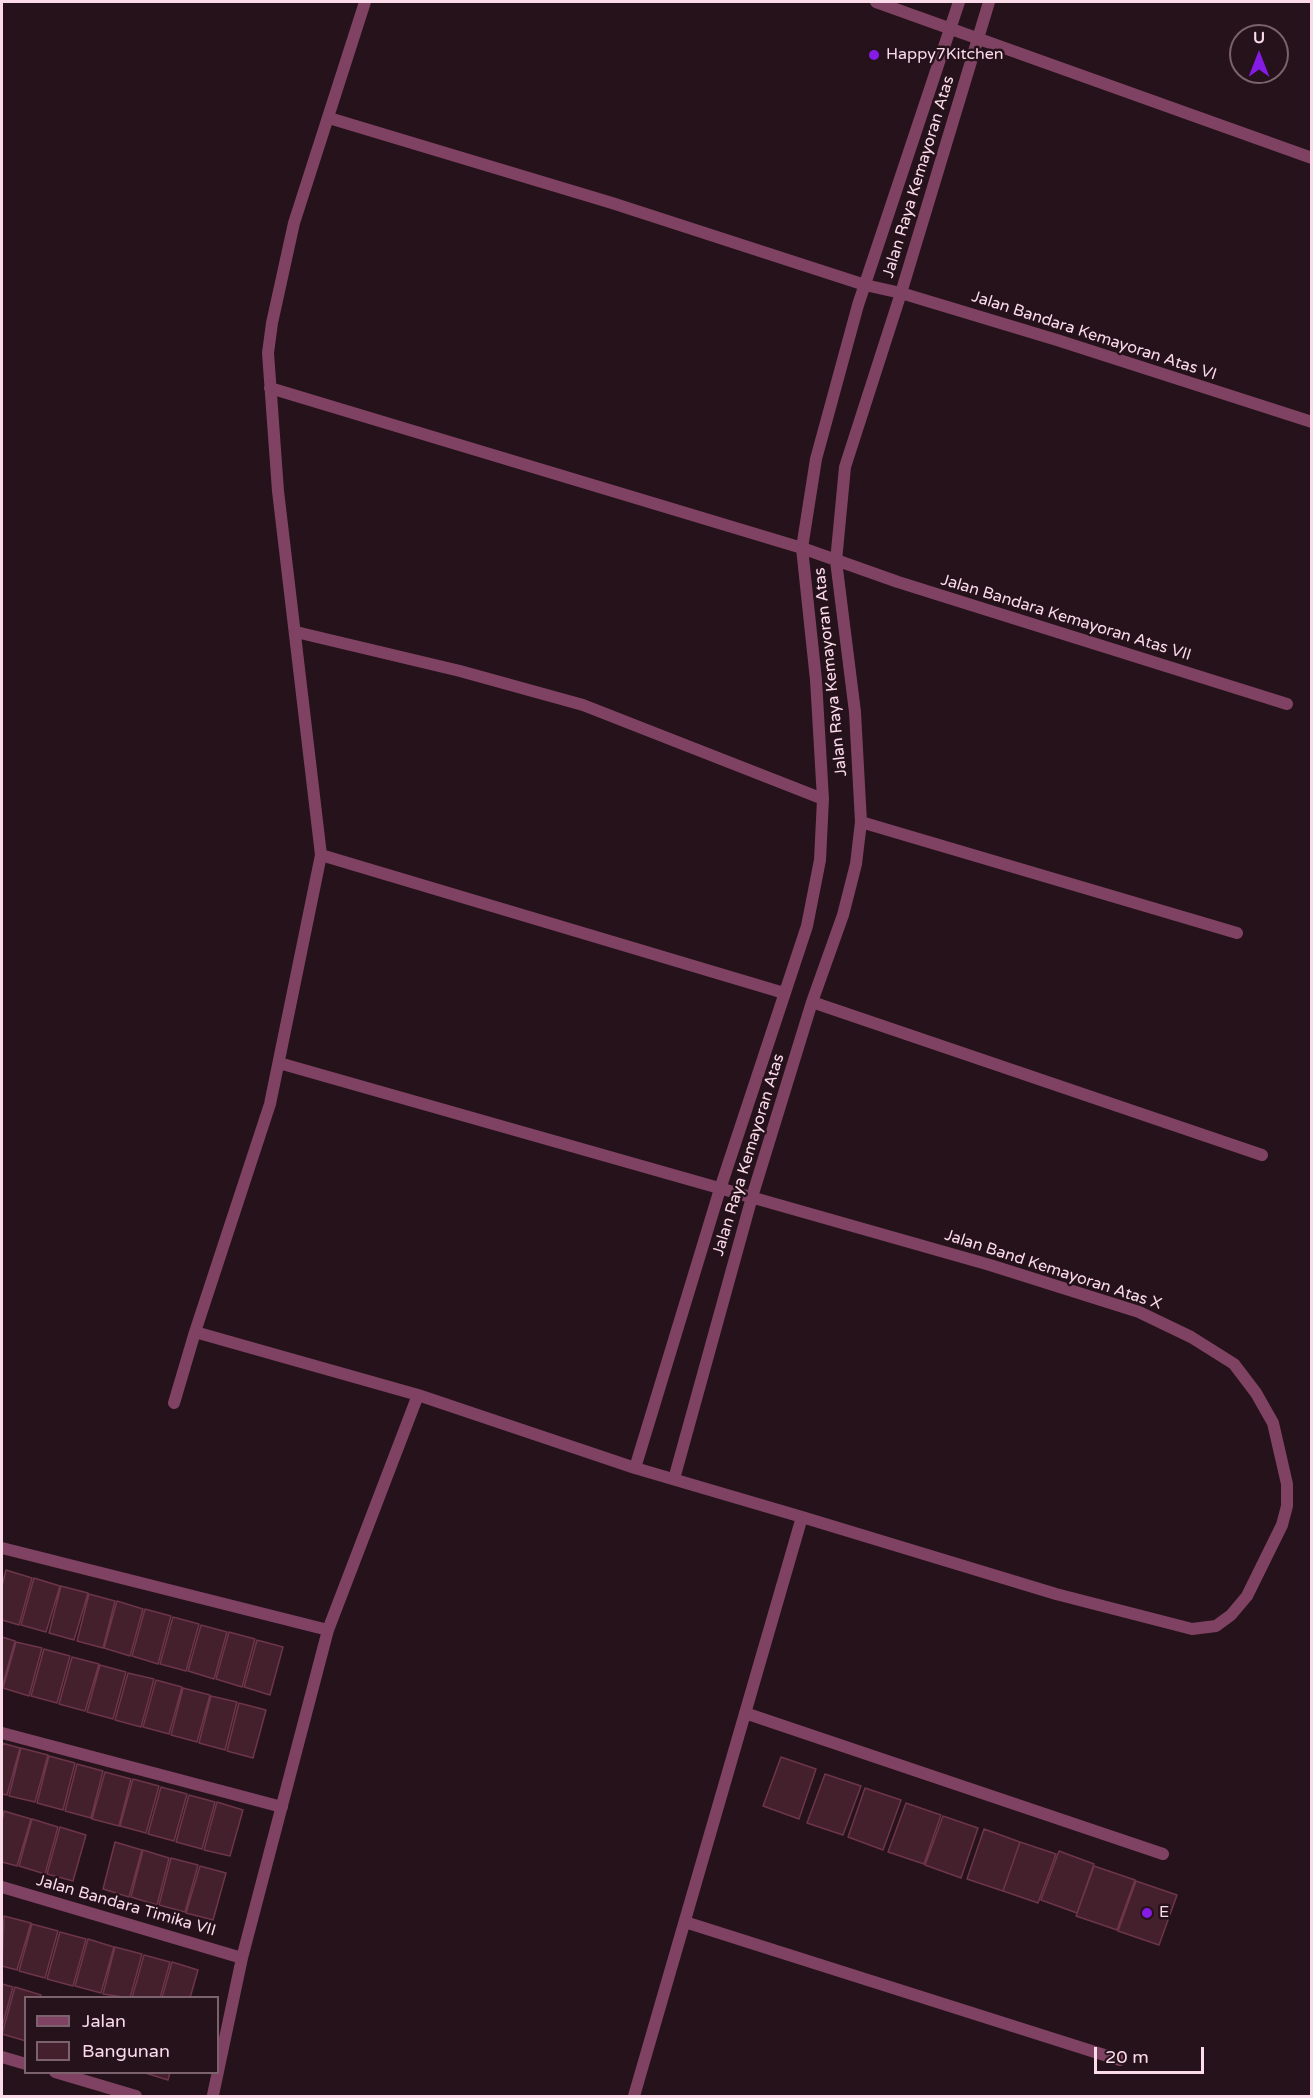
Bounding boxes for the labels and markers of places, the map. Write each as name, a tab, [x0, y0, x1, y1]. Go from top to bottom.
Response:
place label: Happy7Kitchen	[886, 45, 1004, 65]
marker: Happy7Kitchen	[867, 48, 881, 62]
place label: E	[1159, 1903, 1169, 1923]
marker: E	[1140, 1906, 1154, 1920]

